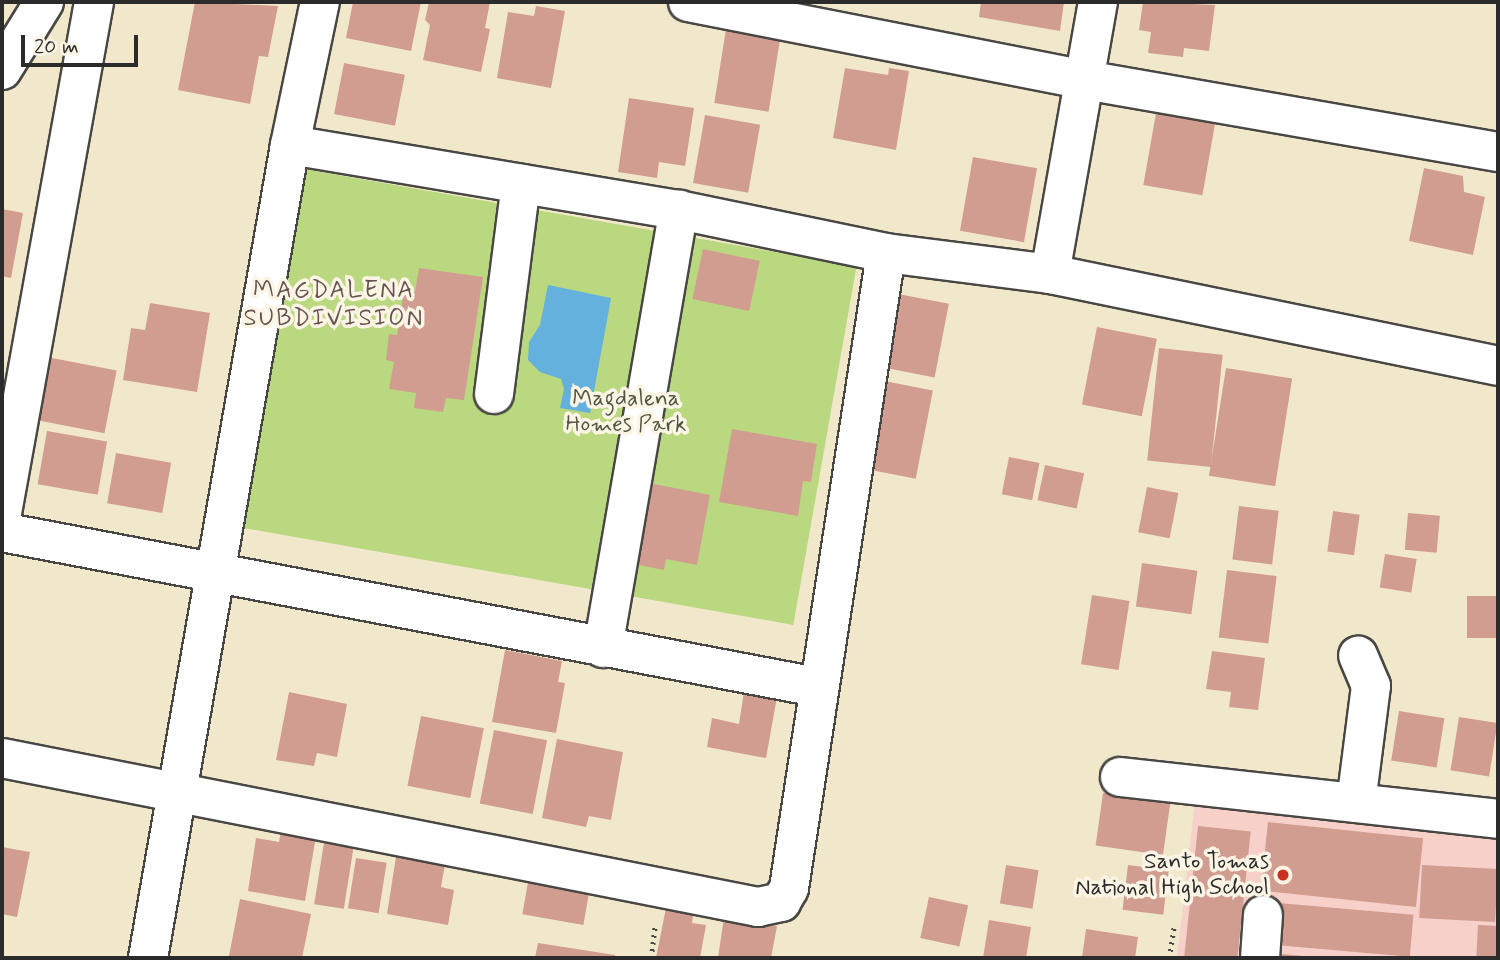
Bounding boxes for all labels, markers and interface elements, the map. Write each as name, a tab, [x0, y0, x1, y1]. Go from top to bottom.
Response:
scale bar	[24, 21, 142, 65]
text: 20 m	[34, 33, 79, 61]
district label: MAGDALENA SUBDIVISION	[248, 277, 420, 333]
park label: Magdalena Homes Park	[567, 385, 685, 439]
place label: Santo Tomas National High School	[1076, 848, 1269, 902]
marker: Santo Tomas National High School	[1275, 867, 1291, 883]

